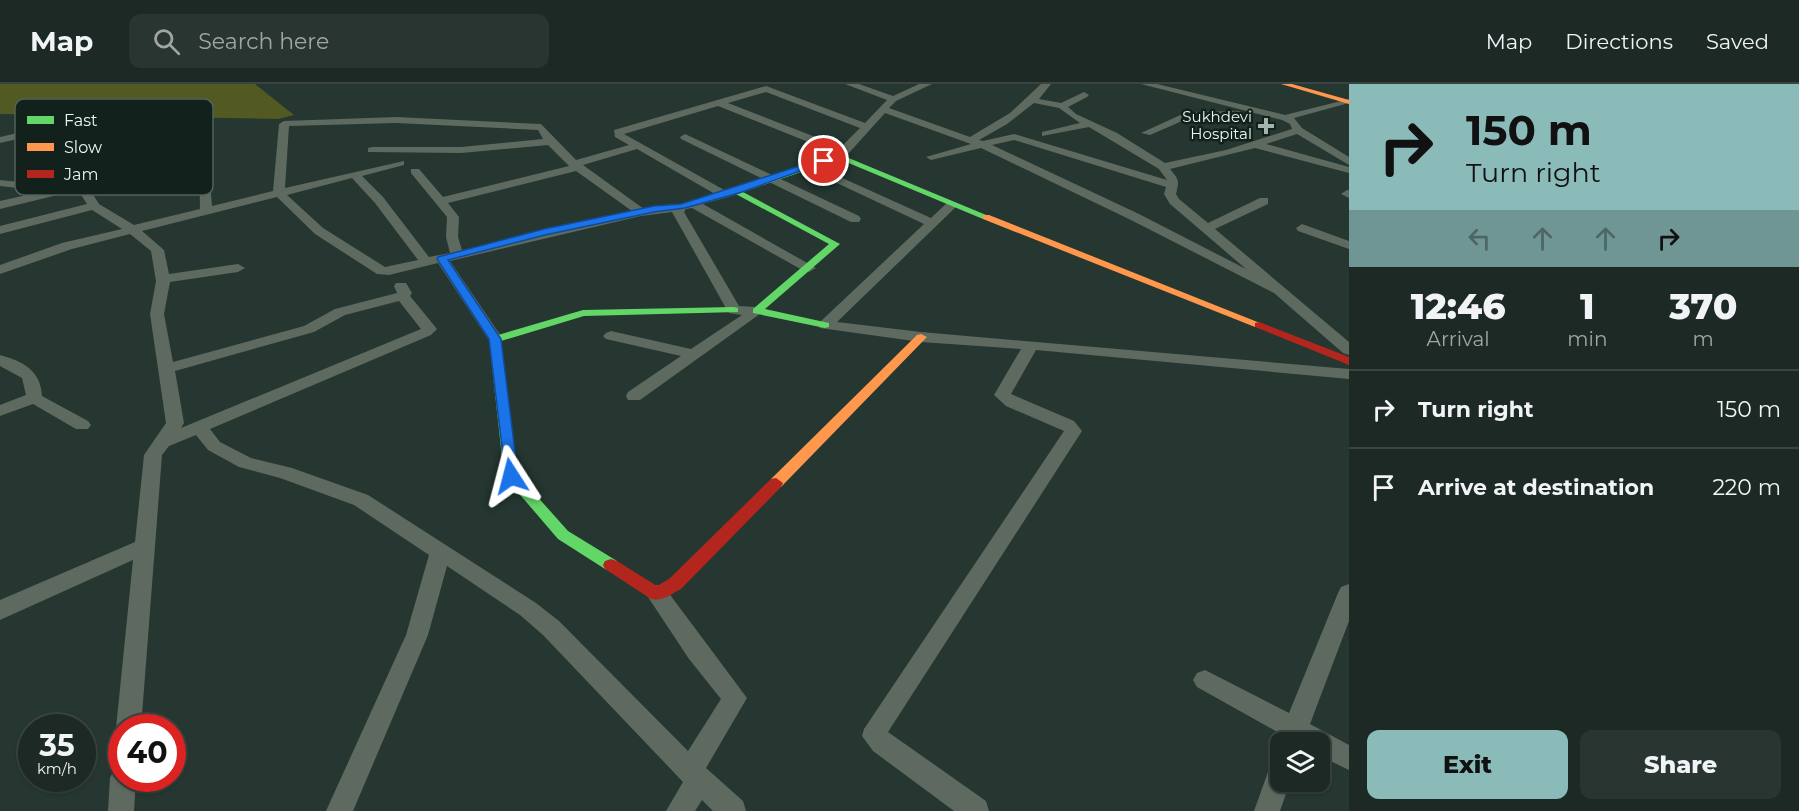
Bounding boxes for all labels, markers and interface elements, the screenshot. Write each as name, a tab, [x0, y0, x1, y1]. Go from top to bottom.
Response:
search box	[129, 14, 549, 68]
text: Map	[30, 24, 93, 58]
icon: search	[150, 25, 183, 58]
text: Search here	[198, 28, 329, 55]
text: Map	[1486, 29, 1532, 54]
text: Directions	[1565, 29, 1673, 54]
text: Saved	[1706, 29, 1769, 54]
legend	[15, 99, 213, 195]
text: 150 m	[1466, 104, 1592, 156]
place label: Sukhdevi Hospital	[1182, 107, 1252, 143]
icon: right	[1367, 108, 1445, 186]
text: Fast	[64, 111, 98, 130]
marker: Sukhdevi Hospital	[1257, 117, 1275, 135]
pin	[798, 135, 849, 186]
text: Slow	[64, 138, 102, 157]
icon: arrive	[807, 144, 840, 177]
text: Turn right	[1466, 156, 1601, 189]
text: Jam	[63, 165, 98, 184]
icon: left	[1463, 222, 1496, 255]
icon: ahead	[1526, 222, 1559, 255]
icon: ahead	[1589, 222, 1622, 255]
icon: right	[1652, 222, 1685, 255]
text: 12:46	[1411, 284, 1506, 328]
text: 1	[1580, 284, 1595, 328]
text: 370	[1669, 284, 1737, 328]
text: Arrival	[1427, 327, 1490, 351]
text: min	[1567, 327, 1607, 351]
text: m	[1693, 327, 1714, 351]
icon: right	[1367, 393, 1400, 426]
text: Turn right	[1418, 396, 1533, 423]
text: 150 m	[1717, 396, 1781, 423]
position arrow	[479, 444, 543, 508]
icon: arrive	[1367, 471, 1400, 504]
text: Arrive at destination	[1418, 474, 1654, 501]
text: 220 m	[1712, 474, 1781, 501]
speed limit sign: 40	[108, 714, 186, 792]
text: 35	[39, 727, 75, 764]
button: Exit	[1367, 730, 1568, 799]
button: Share	[1580, 730, 1781, 799]
map controls	[1270, 732, 1330, 792]
button: layers	[1270, 732, 1330, 792]
text: km/h	[37, 759, 77, 778]

